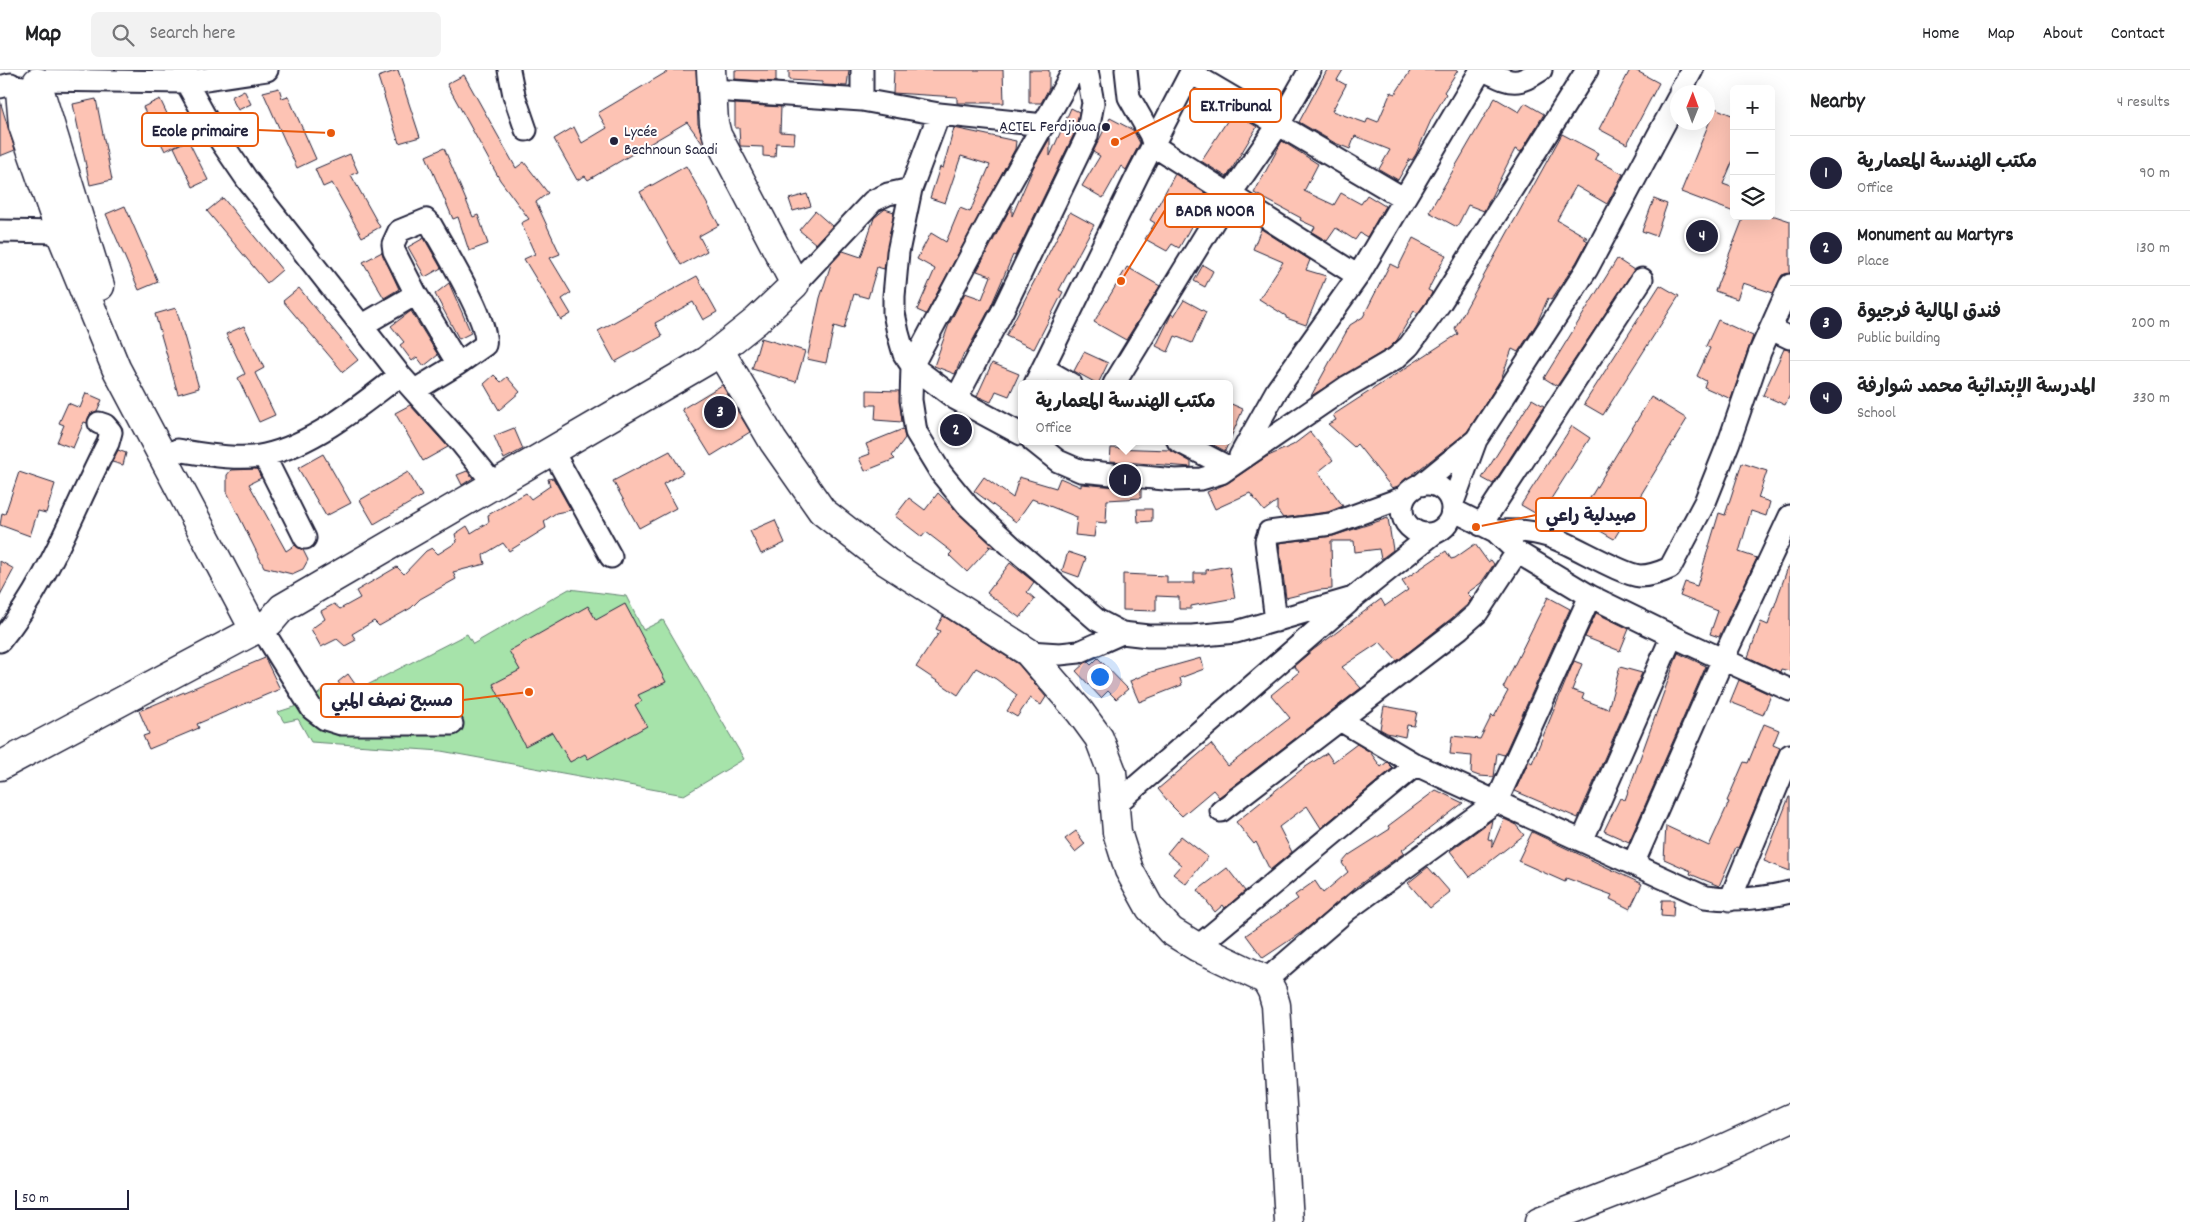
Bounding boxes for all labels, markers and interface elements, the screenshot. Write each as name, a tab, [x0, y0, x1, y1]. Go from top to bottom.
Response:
search box	[91, 12, 441, 57]
text: Map	[25, 18, 61, 52]
icon: search	[109, 21, 137, 49]
text: Search here	[149, 21, 235, 48]
text: Home	[1922, 22, 1959, 47]
text: Map	[1987, 22, 2015, 47]
text: About	[2043, 22, 2083, 47]
text: Contact	[2111, 22, 2165, 47]
north arrow	[1670, 85, 1715, 130]
map controls	[1730, 85, 1775, 220]
button: +	[1730, 85, 1775, 130]
text: Nearby	[1810, 88, 1865, 118]
callout: EX.Tribunal	[1190, 89, 1281, 122]
text: 4 results	[2117, 91, 2170, 114]
text: EX.Tribunal	[1200, 95, 1272, 120]
callout: Ecole primaire	[142, 113, 258, 146]
place label: ACTEL Ferdjioua	[999, 116, 1096, 139]
text: Ecole primaire	[152, 120, 248, 145]
place label: Lycée Bechnoun Saadi	[624, 121, 717, 162]
marker: ACTEL Ferdjioua	[1100, 121, 1112, 133]
button: −	[1730, 130, 1775, 175]
marker: Lycée Bechnoun Saadi	[608, 135, 620, 147]
text: مكتب الهندسة المعمارية	[1857, 150, 2037, 177]
text: 1	[1824, 162, 1828, 185]
text: 90 m	[2139, 162, 2170, 185]
button: layers	[1730, 175, 1775, 220]
text: Office	[1857, 177, 1893, 200]
callout: BADR NOOR	[1165, 194, 1264, 227]
text: BADR NOOR	[1176, 200, 1255, 225]
pin: 4	[1686, 217, 1718, 255]
text: Monument au Martyrs	[1857, 223, 2013, 250]
text: 2	[1823, 237, 1830, 260]
text: 130 m	[2136, 237, 2170, 260]
text: Place	[1857, 250, 1889, 273]
text: فندق المالية فرجيوة	[1857, 300, 2001, 327]
text: 3	[1822, 312, 1830, 335]
text: 200 m	[2131, 312, 2170, 335]
text: Public building	[1857, 327, 1940, 350]
text: المدرسة الإبتدائية محمد شوارفة	[1857, 375, 2096, 402]
popup	[1018, 380, 1233, 445]
text: 4	[1823, 387, 1829, 410]
text: 330 m	[2132, 387, 2170, 410]
text: مكتب الهندسة المعمارية	[1035, 390, 1216, 417]
pin: 3	[704, 393, 736, 431]
text: School	[1857, 402, 1896, 425]
pin: 2	[940, 411, 972, 449]
text: Office	[1035, 417, 1071, 440]
pin: 1	[1109, 461, 1141, 499]
callout: صيدلية راعي	[1536, 498, 1646, 531]
text: صيدلية راعي	[1546, 505, 1636, 531]
your location	[1087, 664, 1113, 690]
callout: مسبح نصف المبي	[321, 684, 463, 717]
text: مسبح نصف المبي	[331, 690, 453, 716]
scale bar	[15, 1187, 129, 1210]
text: 50 m	[22, 1189, 49, 1209]

